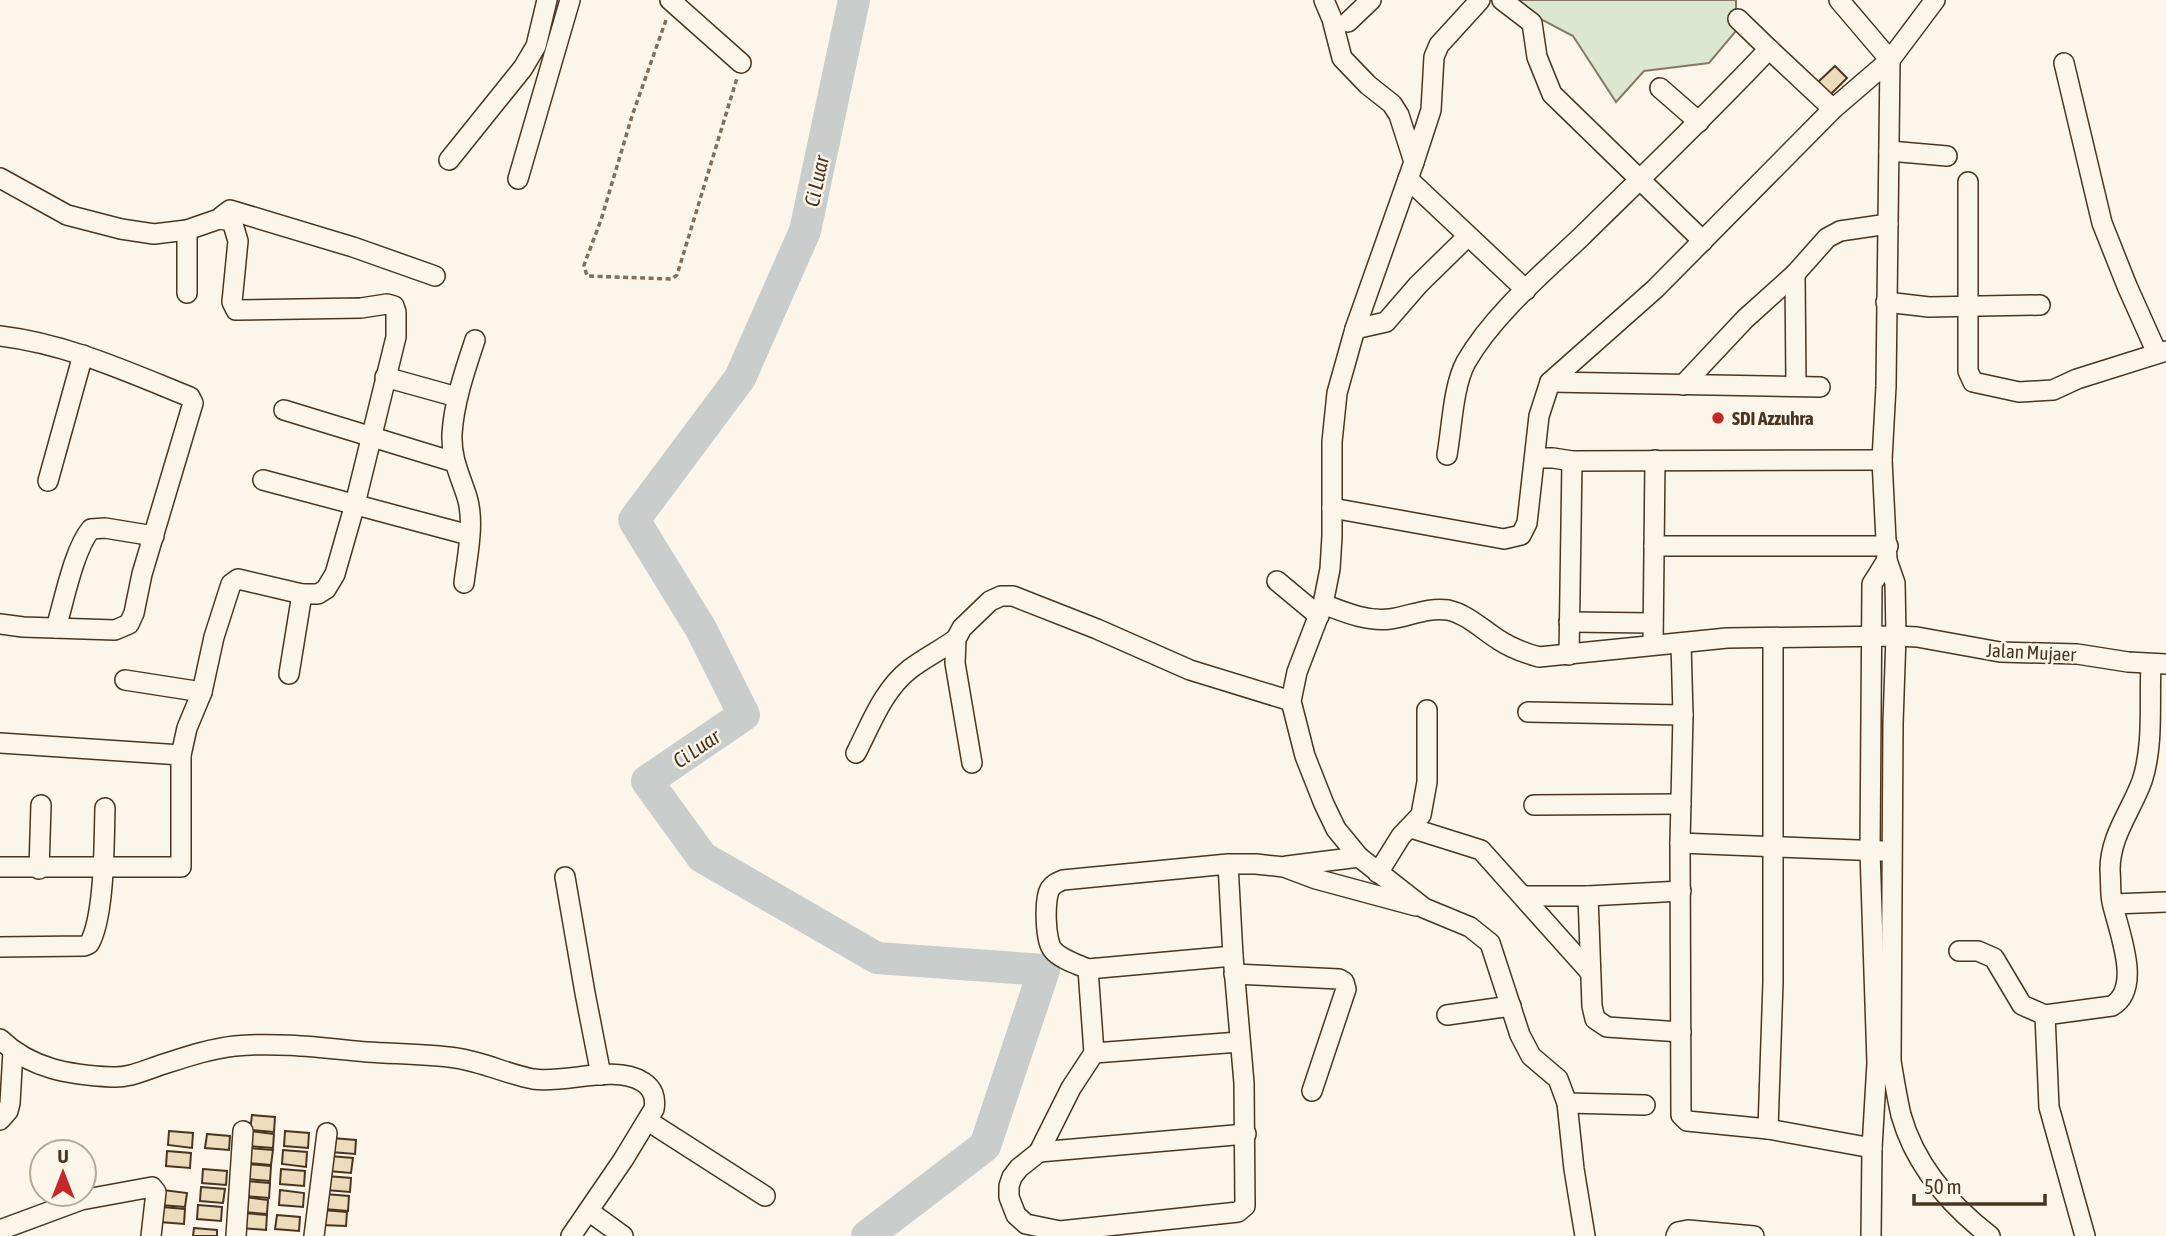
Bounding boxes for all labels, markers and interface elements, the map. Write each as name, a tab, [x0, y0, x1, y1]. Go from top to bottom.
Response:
water label: Ci Luar	[799, 153, 833, 209]
place label: SDI Azzuhra	[1732, 407, 1814, 429]
marker: SDI Azzuhra	[1710, 410, 1726, 426]
street label: Jalan Mujaer	[1986, 639, 2077, 665]
water label: Ci Luar	[668, 723, 725, 772]
north arrow	[28, 1138, 98, 1208]
text: U	[57, 1145, 69, 1167]
scale bar	[1914, 1162, 2045, 1206]
text: 50 m	[1924, 1174, 1962, 1198]

